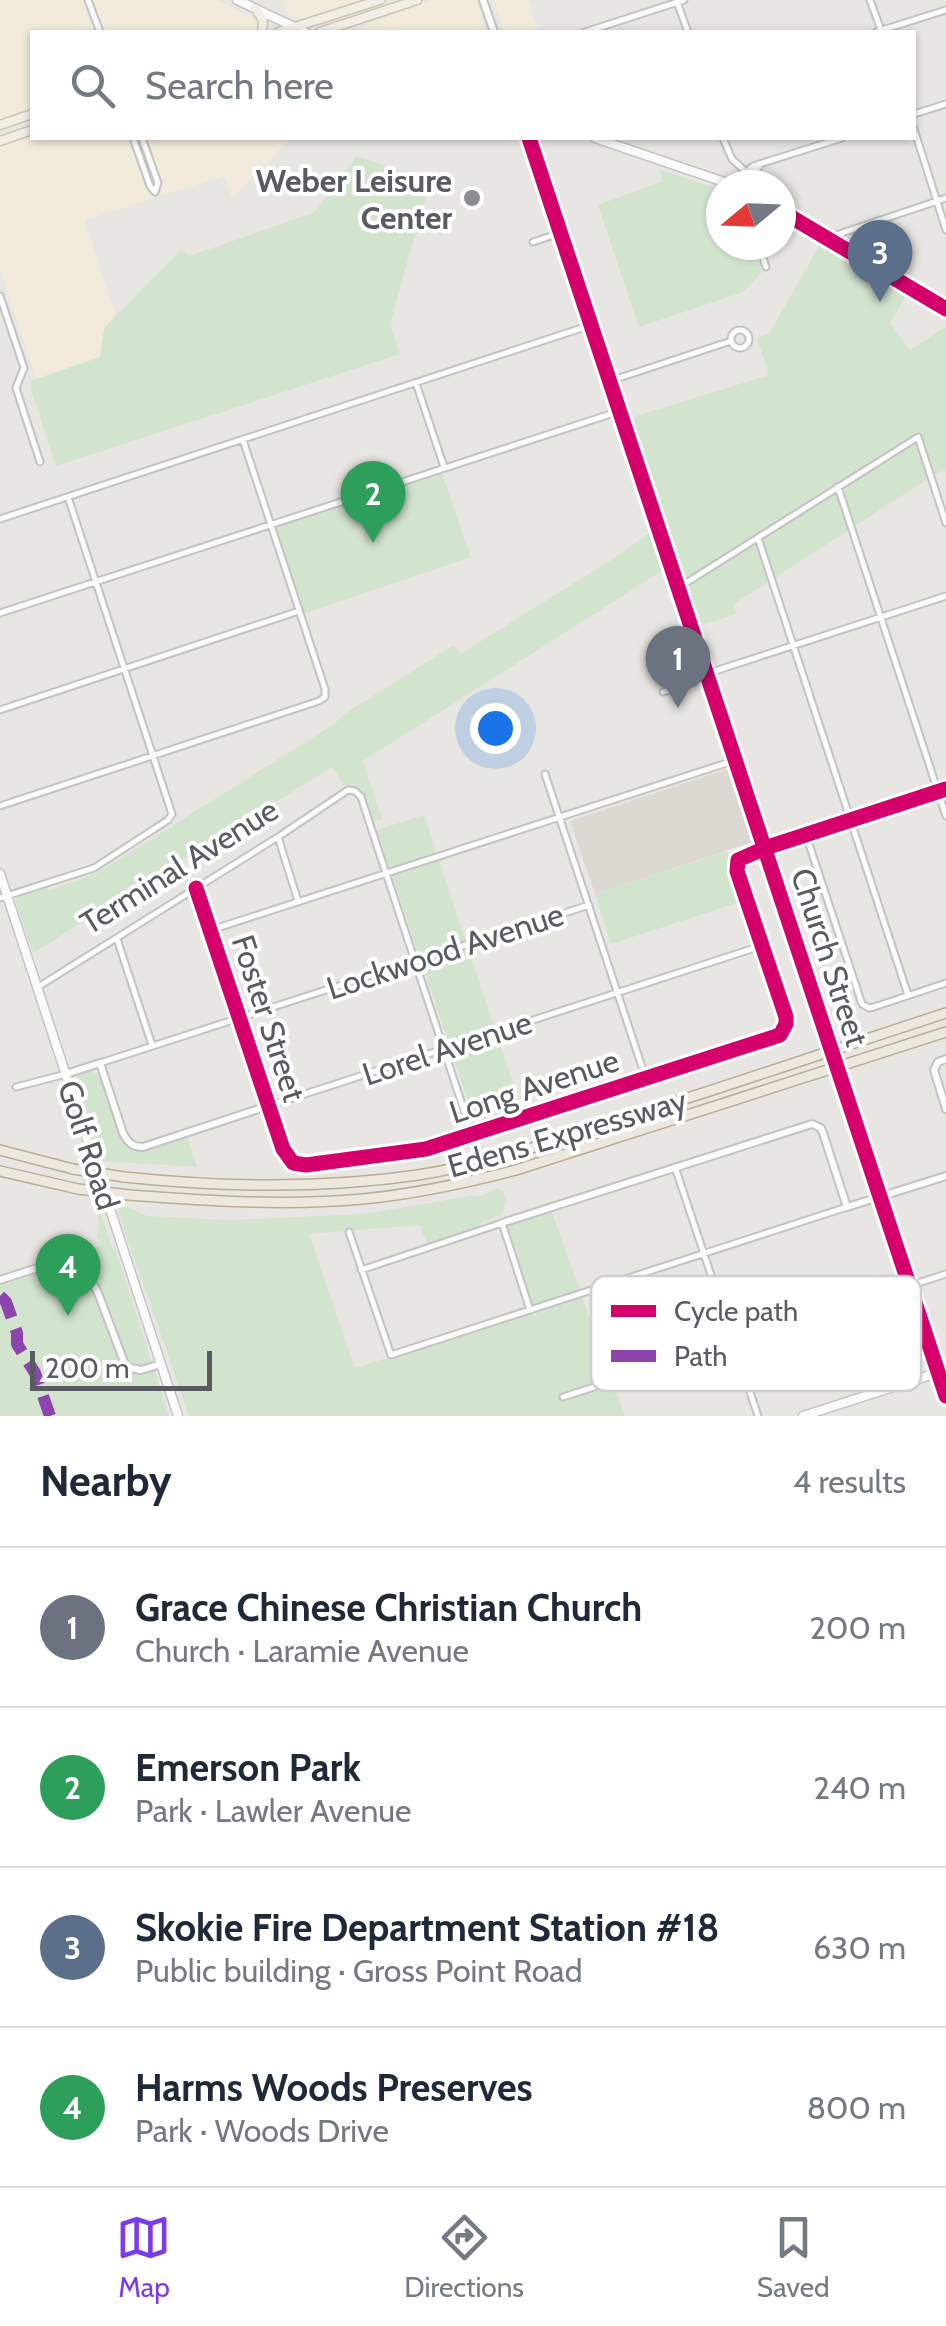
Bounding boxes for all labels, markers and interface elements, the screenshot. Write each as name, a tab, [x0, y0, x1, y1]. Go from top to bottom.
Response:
search box	[30, 30, 916, 140]
icon: search	[65, 58, 120, 113]
text: Search here	[145, 62, 334, 109]
place label: Weber Leisure Center	[256, 161, 452, 237]
north arrow	[706, 170, 796, 260]
marker: Weber Leisure Center	[461, 187, 483, 209]
pin: 3	[848, 220, 912, 302]
pin: 2	[340, 460, 406, 543]
pin: 1	[646, 626, 710, 708]
your location	[470, 703, 521, 754]
street label: Terminal Avenue	[73, 790, 285, 942]
street label: Church Street	[783, 863, 877, 1051]
street label: Lockwood Avenue	[322, 894, 568, 1008]
street label: Foster Street	[224, 930, 314, 1106]
street label: Lorel Avenue	[357, 1002, 537, 1094]
street label: Long Avenue	[444, 1040, 624, 1132]
street label: Golf Road	[50, 1075, 128, 1215]
street label: Edens Expressway	[443, 1080, 691, 1186]
pin: 4	[36, 1234, 100, 1316]
legend	[591, 1276, 921, 1391]
text: Cycle path	[674, 1294, 798, 1328]
text: Path	[674, 1339, 727, 1373]
scale bar	[30, 1346, 212, 1390]
text: 200 m	[45, 1351, 130, 1385]
text: Nearby	[40, 1455, 172, 1507]
text: 4 results	[793, 1462, 906, 1501]
text: Grace Chinese Christian Church	[135, 1584, 642, 1631]
text: 1	[67, 1608, 78, 1647]
text: 200 m	[809, 1608, 906, 1647]
text: Church · Laramie Avenue	[135, 1631, 469, 1670]
text: Emerson Park	[135, 1744, 361, 1791]
text: 2	[64, 1768, 81, 1807]
text: 240 m	[813, 1768, 906, 1807]
text: Park · Lawler Avenue	[135, 1791, 411, 1830]
text: Skokie Fire Department Station #18	[135, 1904, 719, 1951]
text: 3	[64, 1928, 81, 1967]
text: 630 m	[813, 1928, 906, 1967]
text: Public building · Gross Point Road	[135, 1951, 582, 1990]
text: Harms Woods Preserves	[135, 2064, 533, 2111]
text: 4	[63, 2088, 82, 2127]
text: 800 m	[807, 2088, 906, 2127]
text: Park · Woods Drive	[135, 2111, 389, 2150]
tab: Map	[116, 2210, 171, 2304]
tab: Directions	[404, 2210, 524, 2304]
tab: Saved	[757, 2210, 830, 2304]

